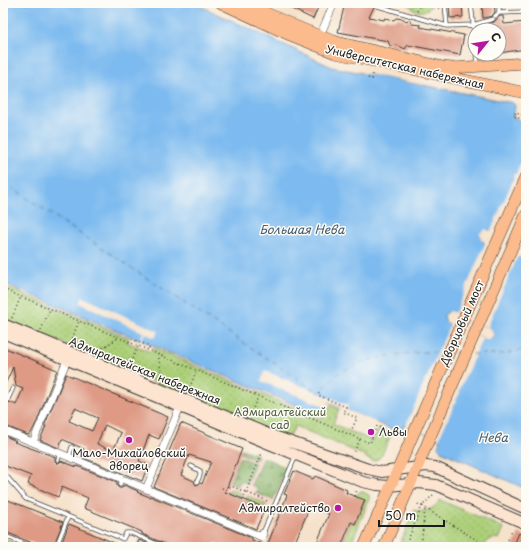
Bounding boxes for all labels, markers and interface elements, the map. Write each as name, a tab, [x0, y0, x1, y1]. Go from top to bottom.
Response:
north arrow	[467, 22, 507, 62]
text: С	[487, 29, 506, 45]
street label: Университетская набережная	[324, 40, 486, 93]
water label: Большая Нева	[260, 220, 345, 238]
street label: Дворцовый мост	[435, 277, 488, 369]
street label: Адмиралтейская набережная	[67, 332, 224, 409]
park label: Адмиралтейский сад	[234, 403, 326, 433]
place label: Львы	[379, 423, 407, 440]
marker: Львы	[366, 427, 376, 437]
water label: Нева	[478, 428, 509, 446]
marker: Мало-Михайловский дворец	[124, 435, 134, 445]
place label: Мало-Михайловский дворец	[72, 444, 186, 474]
place label: Адмиралтейство	[239, 499, 330, 516]
scale bar	[379, 502, 444, 528]
marker: Адмиралтейство	[333, 503, 343, 513]
text: 50 m	[385, 506, 416, 524]

